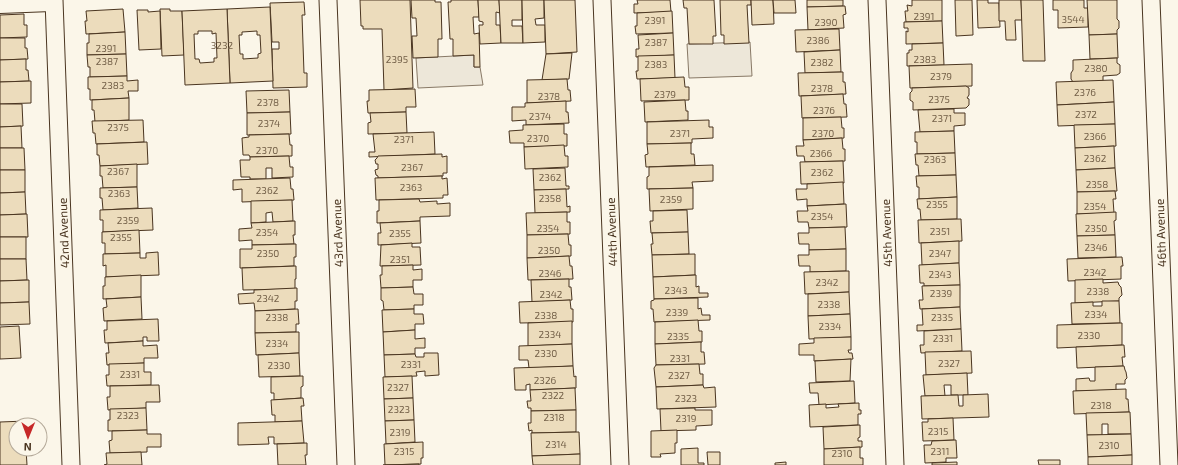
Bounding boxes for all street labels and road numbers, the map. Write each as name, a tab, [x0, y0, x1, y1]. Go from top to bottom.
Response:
street label: 42nd Avenue	[55, 197, 71, 269]
street label: 44th Avenue	[603, 197, 619, 267]
street label: 43rd Avenue	[329, 199, 345, 267]
street label: 45th Avenue	[878, 199, 894, 267]
street label: 46th Avenue	[1152, 199, 1168, 267]

